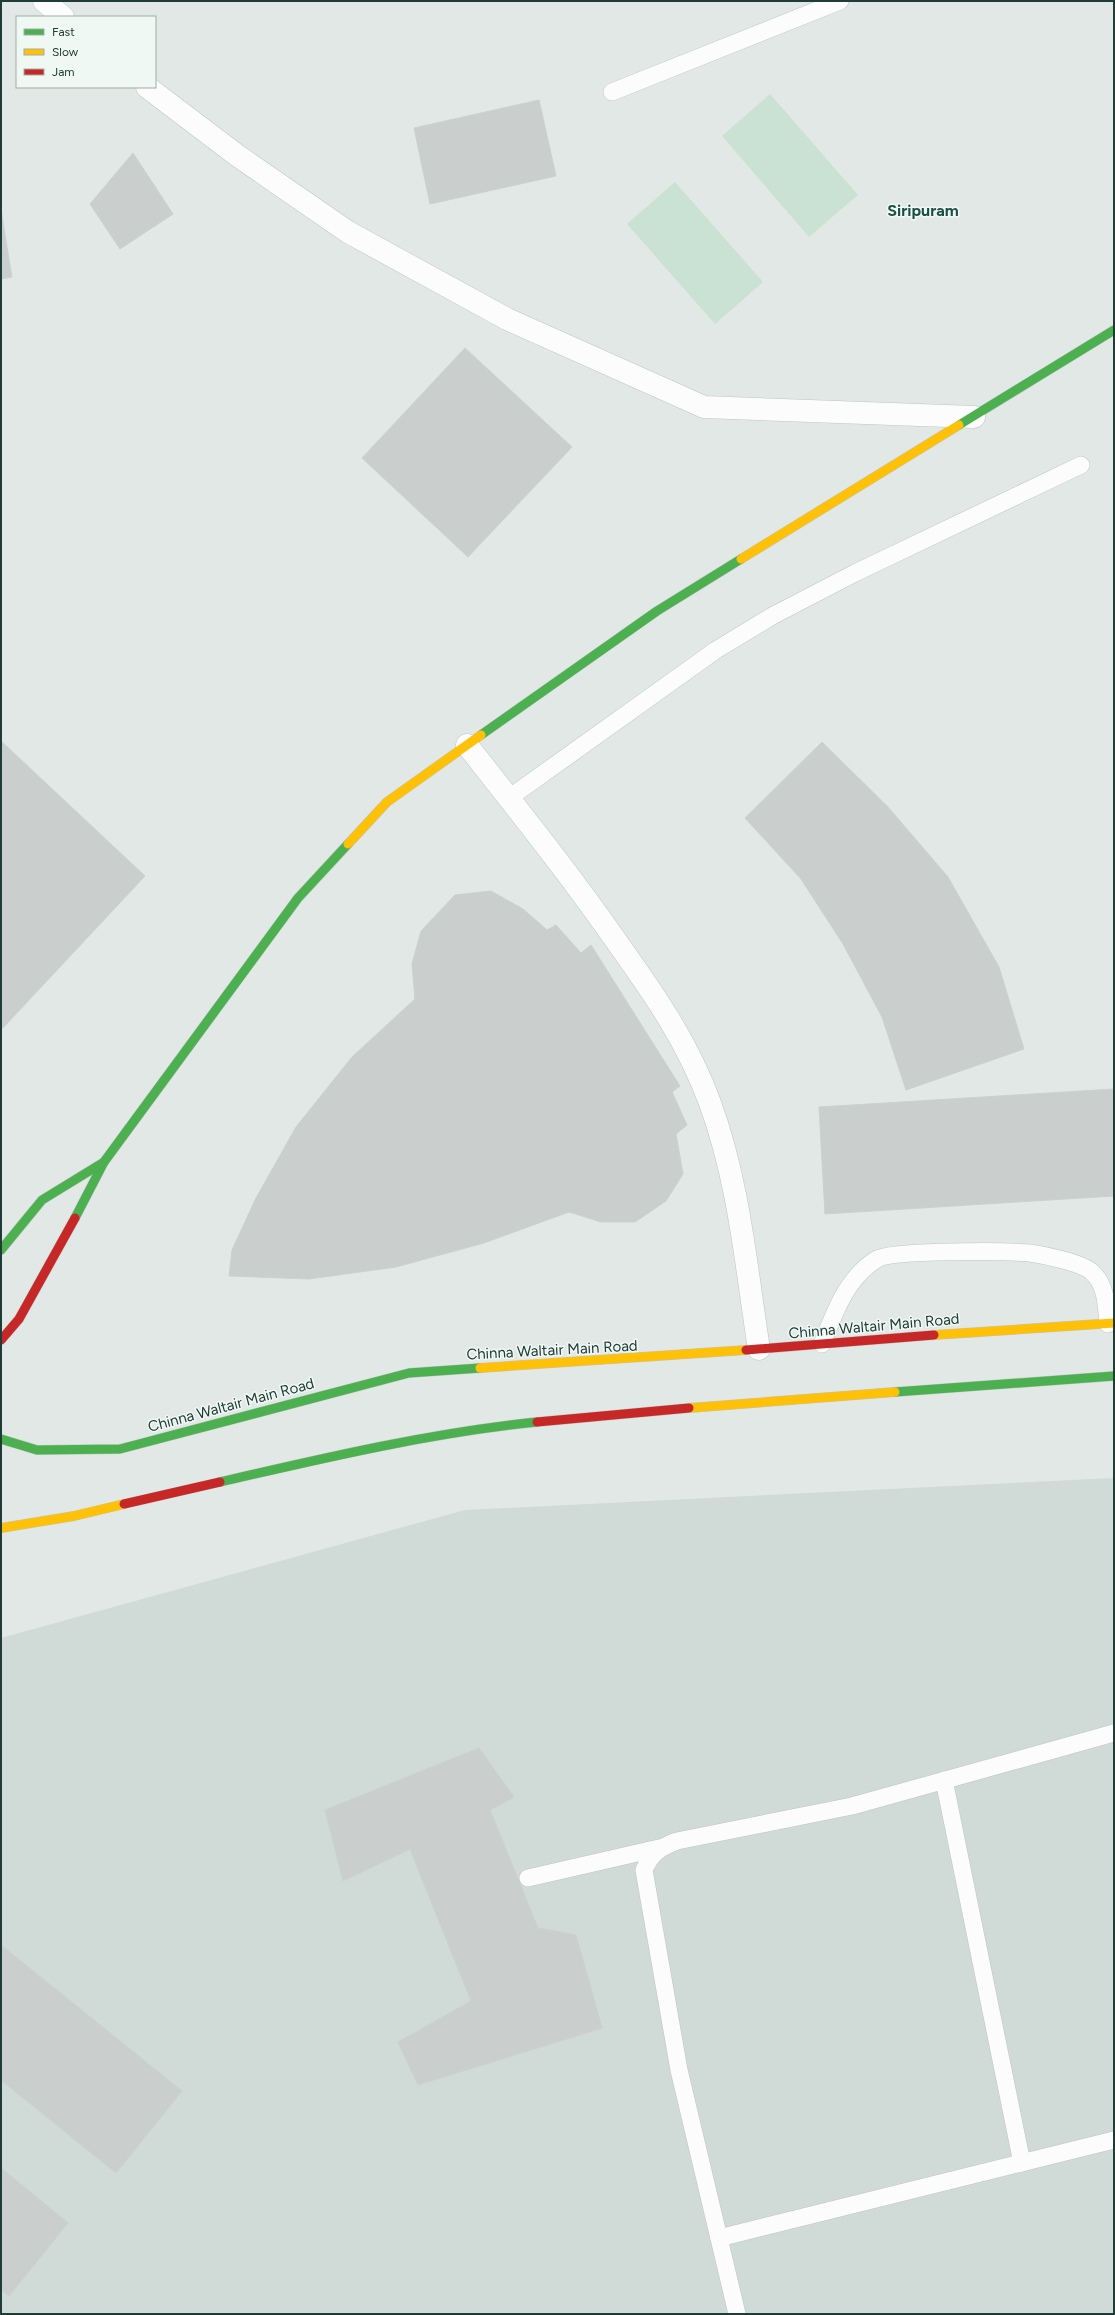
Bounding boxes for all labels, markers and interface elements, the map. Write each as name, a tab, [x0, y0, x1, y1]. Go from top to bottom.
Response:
legend	[16, 16, 156, 88]
text: Fast	[52, 25, 75, 39]
text: Slow	[52, 45, 79, 59]
text: Jam	[52, 65, 75, 79]
district label: Siripuram	[887, 201, 959, 220]
street label: Chinna Waltair Main Road	[788, 1310, 960, 1342]
street label: Chinna Waltair Main Road	[466, 1337, 638, 1363]
street label: Chinna Waltair Main Road	[146, 1374, 316, 1436]

